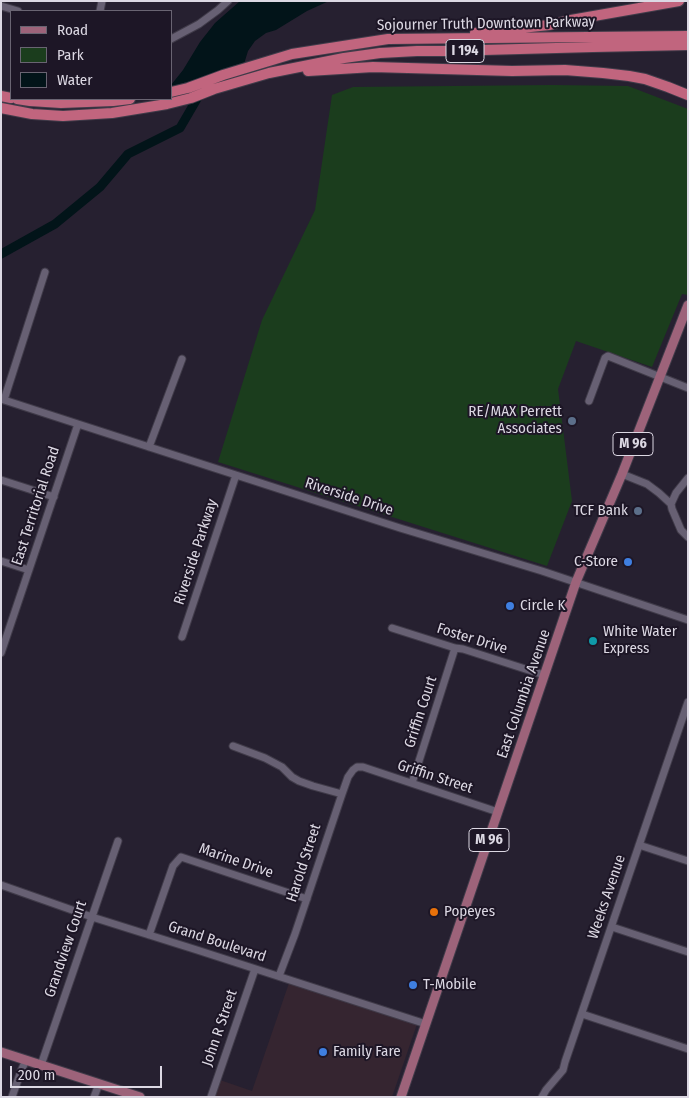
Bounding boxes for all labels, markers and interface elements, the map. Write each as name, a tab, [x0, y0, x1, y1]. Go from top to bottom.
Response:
legend	[10, 10, 172, 100]
street label: Sojourner Truth Downtown Parkway	[377, 13, 595, 35]
text: Road	[57, 21, 88, 39]
road number: I 194	[446, 40, 484, 62]
text: Park	[57, 46, 84, 64]
text: Water	[57, 71, 92, 89]
place label: RE/MAX Perrett Associates	[468, 403, 562, 438]
marker: RE/MAX Perrett Associates	[566, 415, 578, 427]
road number: M 96	[613, 432, 653, 456]
street label: East Territorial Road	[8, 444, 64, 568]
street label: Riverside Drive	[303, 474, 395, 520]
street label: Riverside Parkway	[170, 497, 222, 607]
place label: TCF Bank	[573, 502, 628, 520]
marker: TCF Bank	[632, 505, 644, 517]
place label: C-Store	[574, 553, 618, 571]
marker: C-Store	[622, 556, 634, 568]
place label: Circle K	[520, 597, 565, 615]
marker: Circle K	[504, 600, 516, 612]
street label: Foster Drive	[434, 620, 510, 658]
place label: White Water Express	[603, 623, 677, 658]
street label: East Columbia Avenue	[493, 627, 555, 761]
marker: White Water Express	[587, 635, 599, 647]
street label: Griffin Court	[401, 674, 441, 750]
street label: Griffin Street	[395, 756, 475, 798]
street label: Harold Street	[283, 821, 325, 905]
road number: M 96	[469, 828, 509, 852]
street label: Marine Drive	[196, 840, 276, 882]
street label: Weeks Avenue	[584, 853, 630, 941]
street label: Grandview Court	[41, 898, 91, 1000]
place label: Popeyes	[444, 903, 495, 921]
marker: Popeyes	[428, 906, 440, 918]
street label: Grand Boulevard	[166, 918, 268, 966]
place label: T-Mobile	[423, 976, 476, 994]
marker: T-Mobile	[407, 979, 419, 991]
street label: John R Street	[198, 987, 242, 1069]
place label: Family Fare	[333, 1043, 401, 1061]
marker: Family Fare	[317, 1046, 329, 1058]
scale bar	[12, 1056, 165, 1088]
text: 200 m	[18, 1066, 55, 1084]

